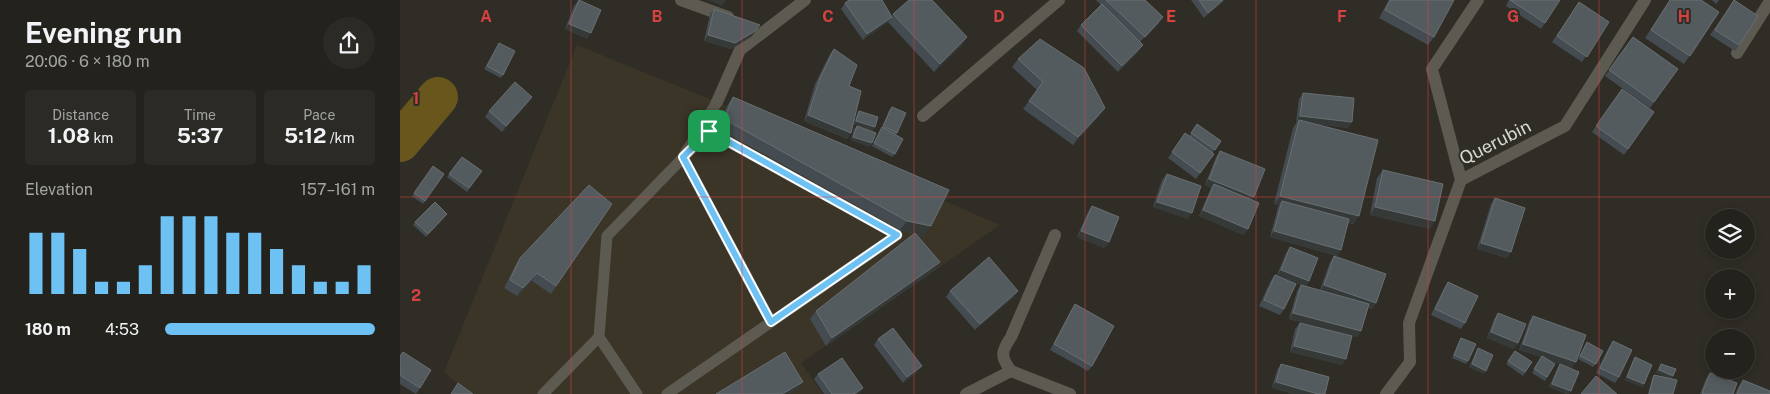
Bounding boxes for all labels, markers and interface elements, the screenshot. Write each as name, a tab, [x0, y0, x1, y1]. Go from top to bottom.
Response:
text: A	[480, 7, 492, 26]
text: B	[652, 7, 663, 26]
text: C	[822, 7, 834, 26]
text: D	[993, 7, 1005, 26]
text: E	[1166, 7, 1176, 26]
text: F	[1337, 7, 1347, 26]
text: G	[1507, 7, 1519, 26]
text: H	[1678, 7, 1690, 26]
text: Evening run	[25, 16, 182, 49]
button: share	[323, 17, 375, 69]
text: 20:06 · 6 × 180 m	[25, 52, 150, 71]
text: 1	[413, 89, 419, 108]
text: Distance	[52, 107, 109, 123]
text: Time	[184, 107, 216, 123]
text: Pace	[303, 107, 335, 123]
pin	[688, 110, 730, 152]
street label: Querubin	[1456, 115, 1534, 169]
icon: arrive	[695, 117, 723, 145]
text: 1.08	[48, 123, 90, 148]
text: 5:37	[177, 123, 223, 148]
text: 5:12	[284, 123, 326, 148]
text: km	[90, 130, 113, 146]
text: /km	[326, 130, 355, 146]
text: Elevation	[25, 180, 93, 199]
text: 157–161 m	[300, 180, 375, 199]
map controls	[1705, 209, 1755, 379]
button: layers	[1705, 209, 1755, 259]
button: +	[1705, 269, 1755, 319]
text: 2	[411, 286, 421, 305]
text: 180 m	[25, 320, 71, 339]
text: 4:53	[105, 320, 139, 339]
button: −	[1705, 329, 1755, 379]

